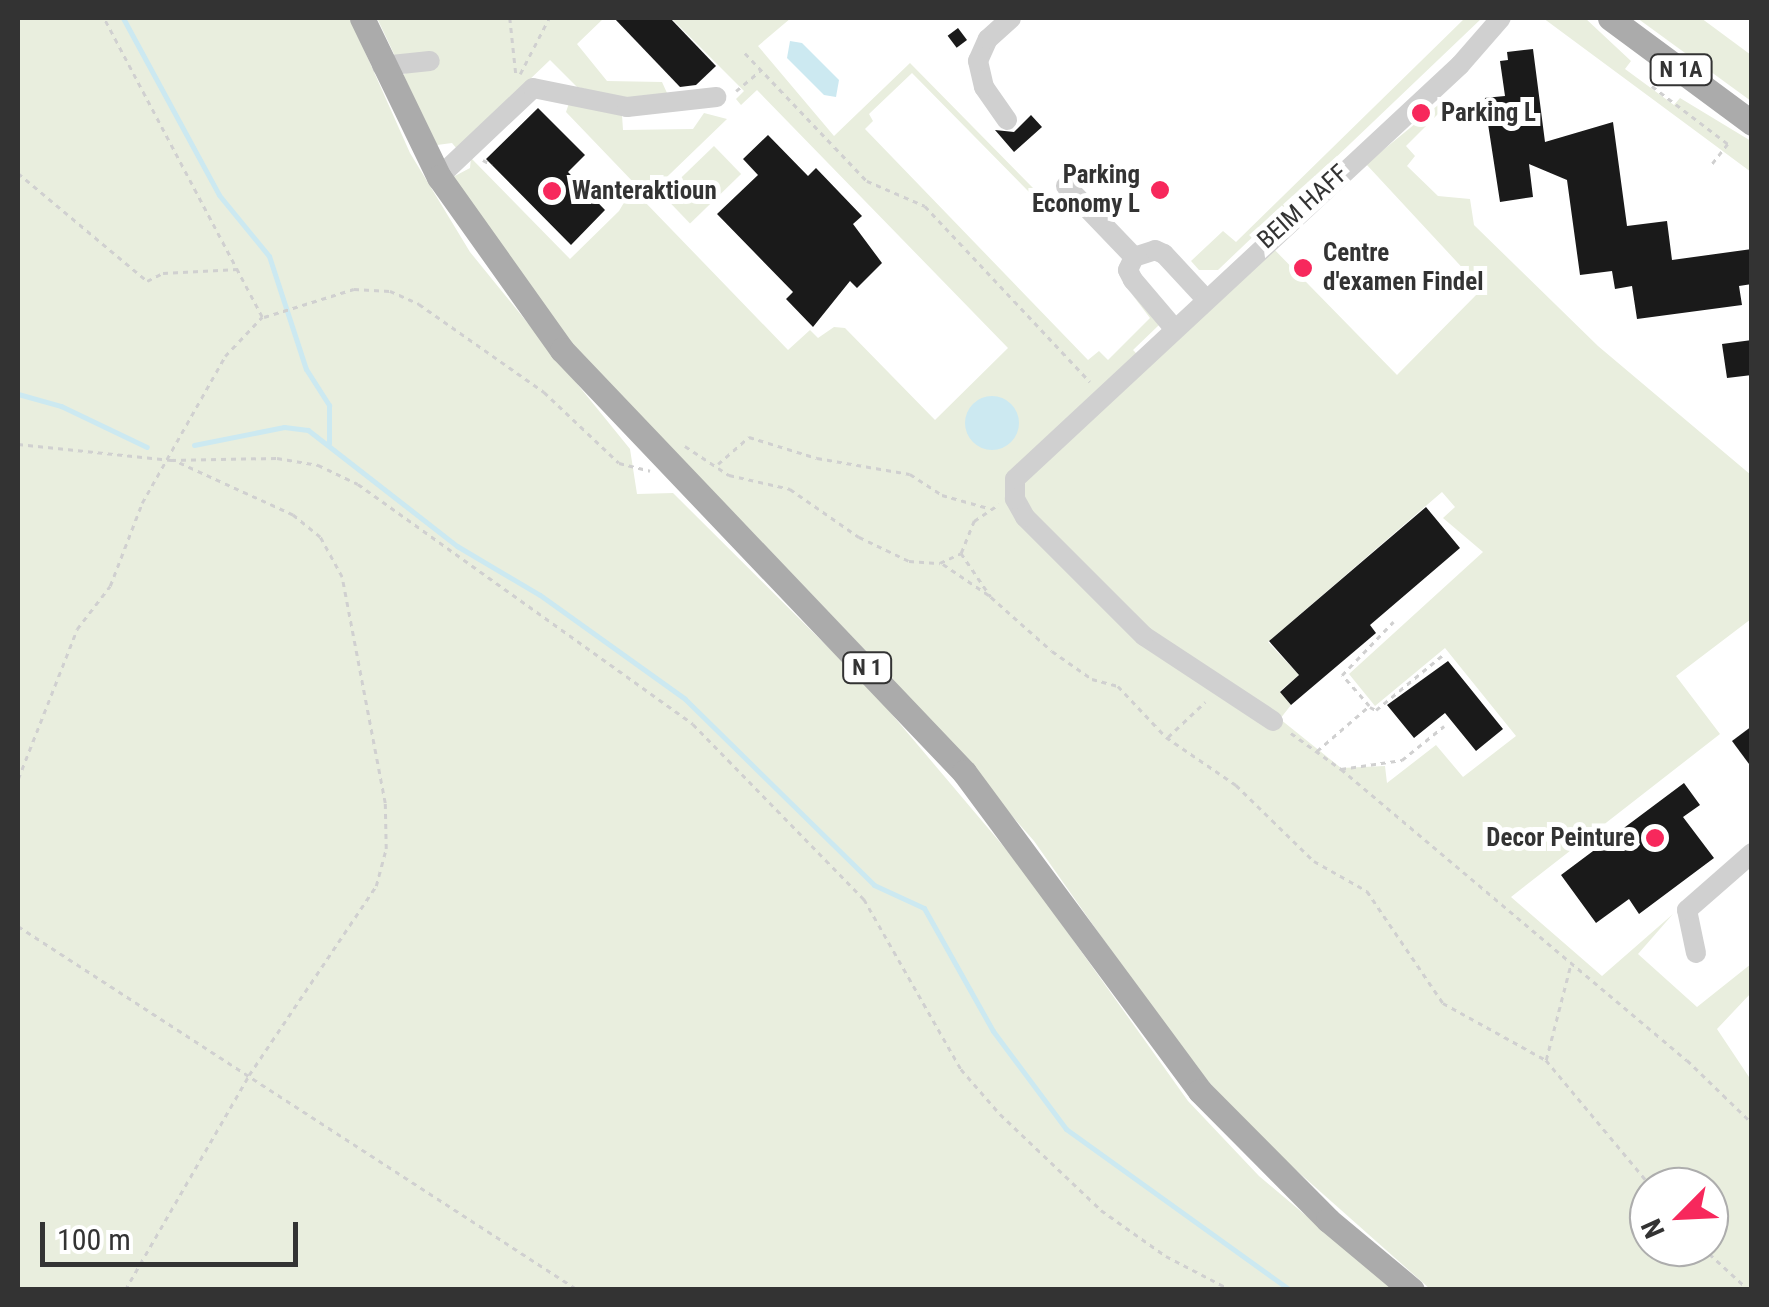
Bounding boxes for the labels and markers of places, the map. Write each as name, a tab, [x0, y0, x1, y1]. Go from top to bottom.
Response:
place label: Parking L	[1441, 98, 1536, 128]
marker: Parking L	[1410, 102, 1432, 124]
place label: Parking Economy L	[1032, 161, 1140, 220]
place label: Wanteraktioun	[572, 176, 717, 206]
marker: Parking Economy L	[1149, 179, 1171, 201]
marker: Wanteraktioun	[541, 180, 563, 202]
place label: Centre d'examen Findel	[1323, 239, 1483, 298]
marker: Centre d'examen Findel	[1292, 257, 1314, 279]
place label: Decor Peinture	[1486, 823, 1635, 853]
marker: Decor Peinture	[1644, 827, 1666, 849]

